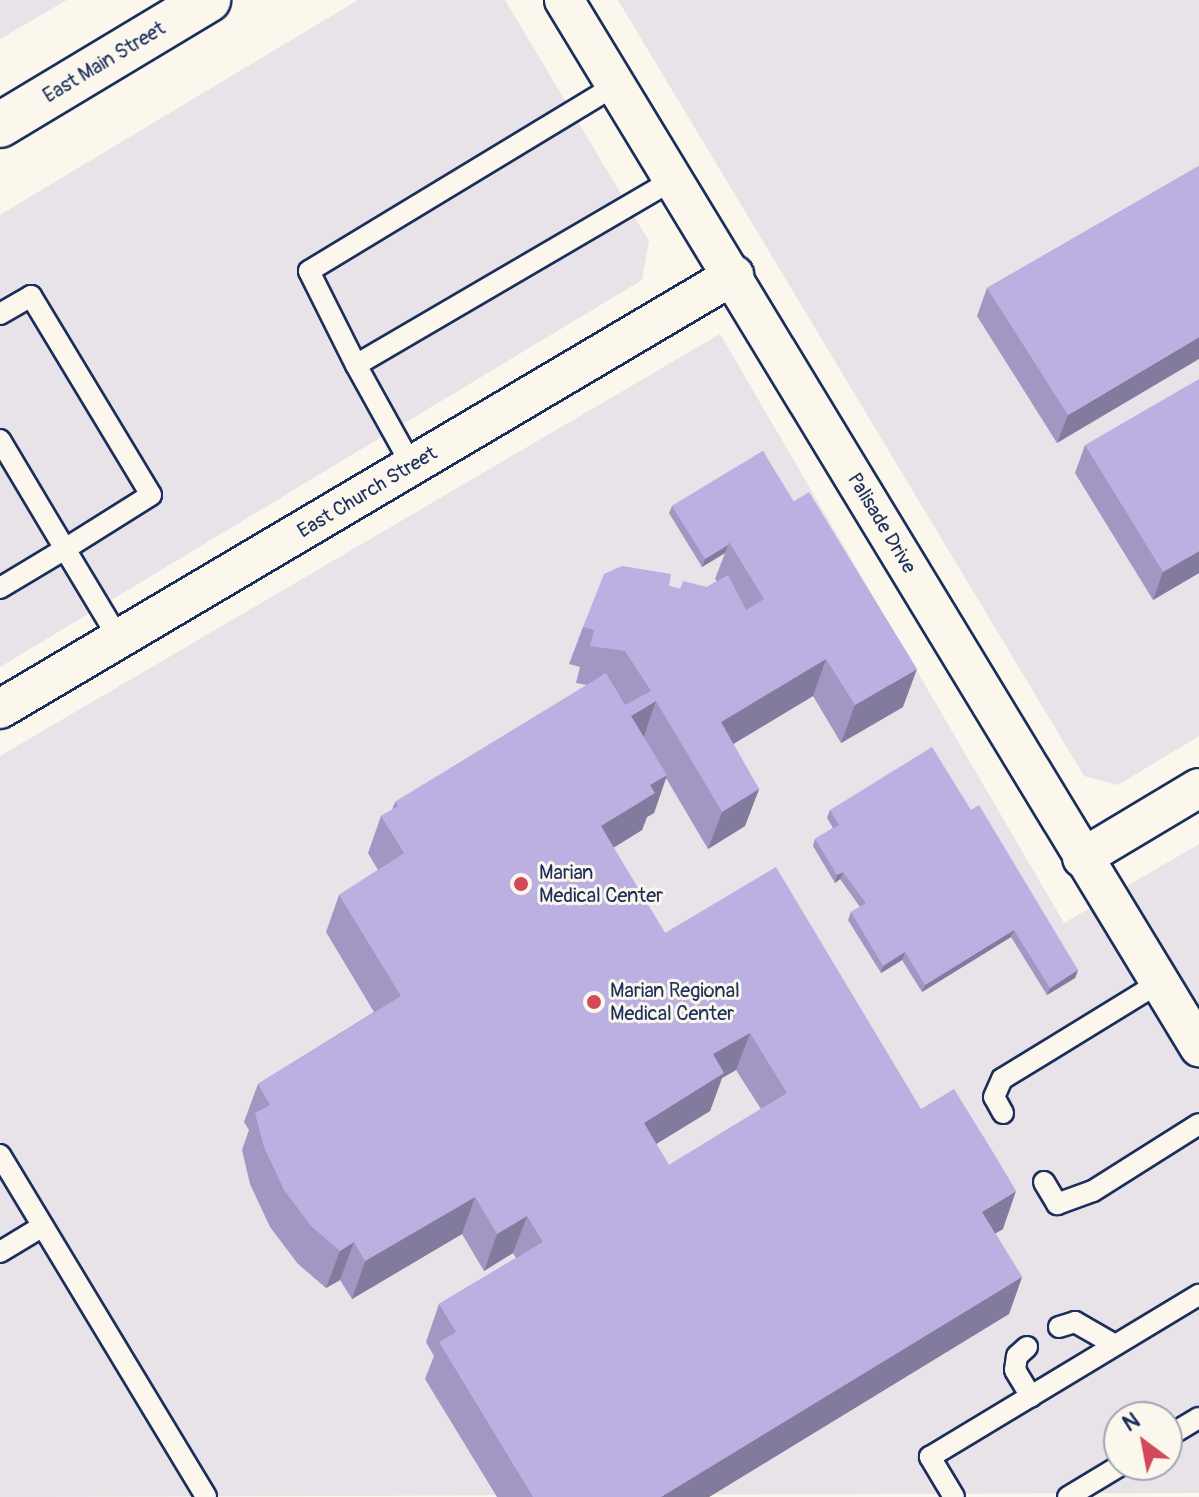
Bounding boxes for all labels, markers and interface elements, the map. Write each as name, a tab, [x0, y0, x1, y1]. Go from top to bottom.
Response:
street label: East Main Street	[39, 16, 169, 108]
street label: East Church Street	[293, 441, 441, 543]
street label: Palisade Drive	[843, 468, 921, 578]
place label: Marian Medical Center	[539, 860, 663, 907]
marker: Marian Medical Center	[510, 873, 532, 895]
place label: Marian Regional Medical Center	[610, 978, 740, 1025]
marker: Marian Regional Medical Center	[585, 993, 603, 1011]
north arrow	[1103, 1401, 1183, 1481]
text: N	[1118, 1407, 1145, 1438]

